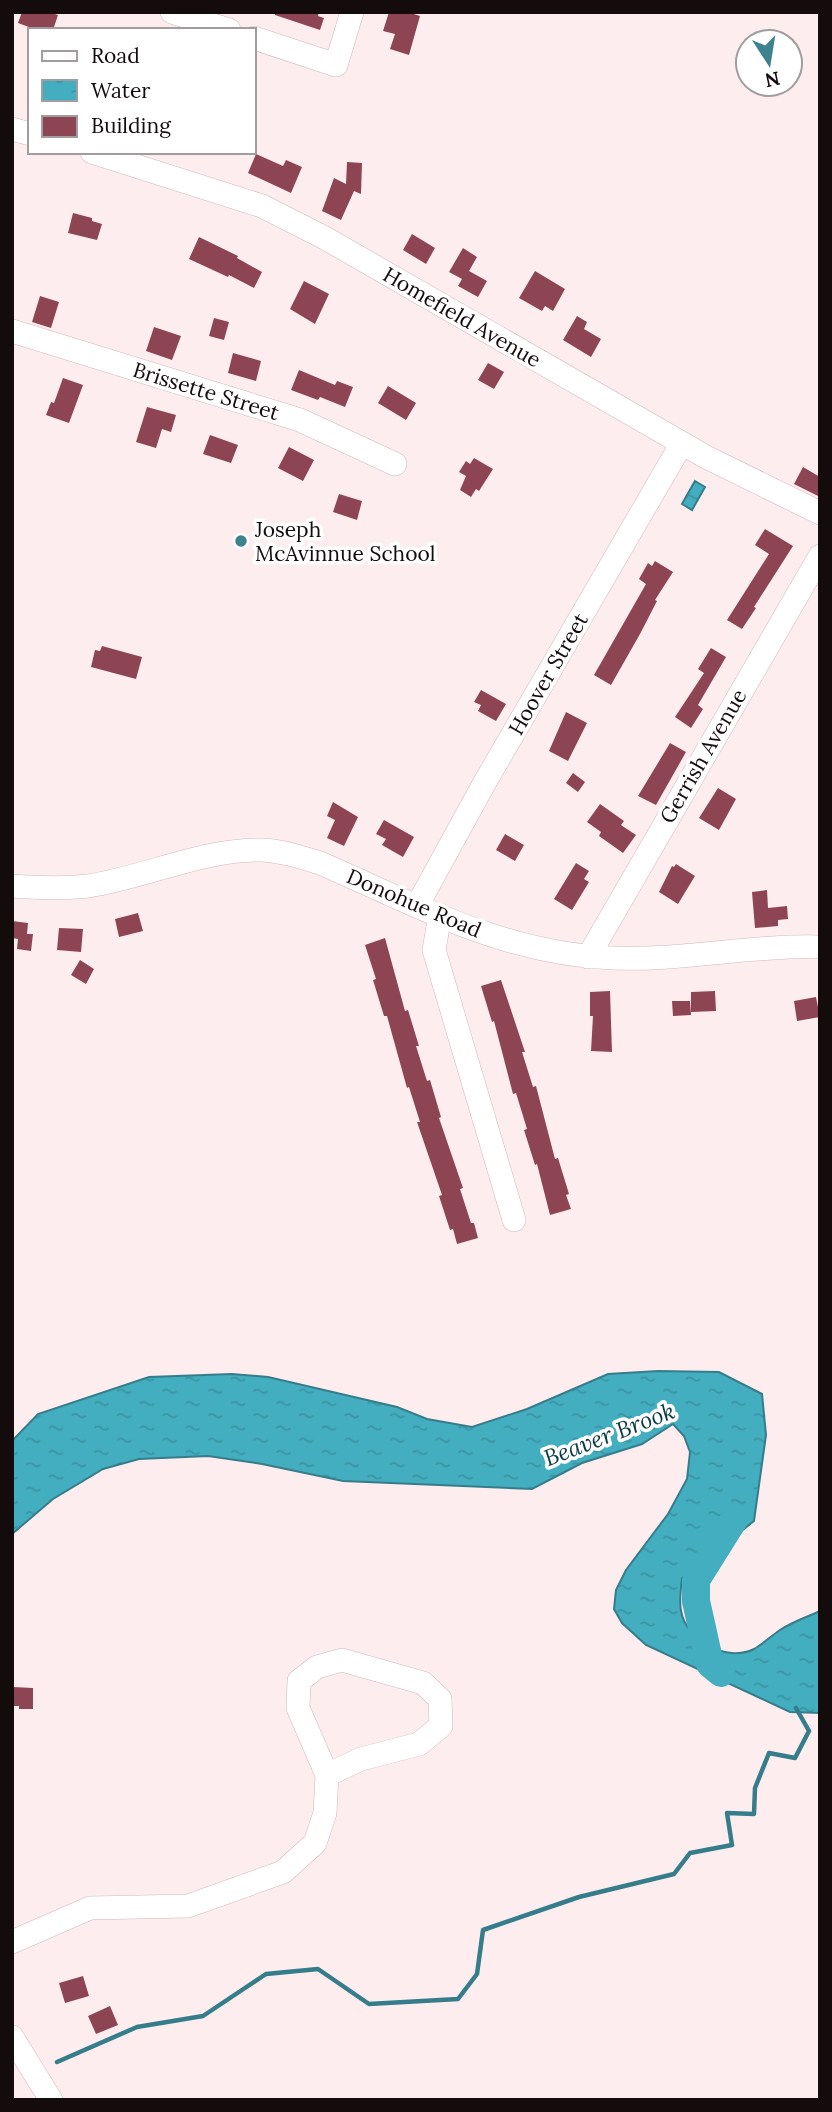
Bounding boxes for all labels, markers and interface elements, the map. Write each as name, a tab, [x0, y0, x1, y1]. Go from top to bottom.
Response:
legend	[28, 28, 256, 154]
north arrow	[734, 28, 804, 98]
text: Road	[91, 42, 140, 69]
text: N	[763, 66, 782, 93]
text: Water	[91, 77, 150, 104]
text: Building	[91, 112, 171, 139]
street label: Homefield Avenue	[378, 261, 546, 373]
street label: Brissette Street	[130, 356, 283, 426]
place label: Joseph McAvinnue School	[254, 516, 435, 567]
marker: Joseph McAvinnue School	[233, 533, 249, 549]
street label: Hoover Street	[502, 607, 594, 740]
street label: Gerrish Avenue	[654, 684, 752, 828]
street label: Donohue Road	[343, 862, 485, 944]
water label: Beaver Brook	[539, 1396, 679, 1472]

